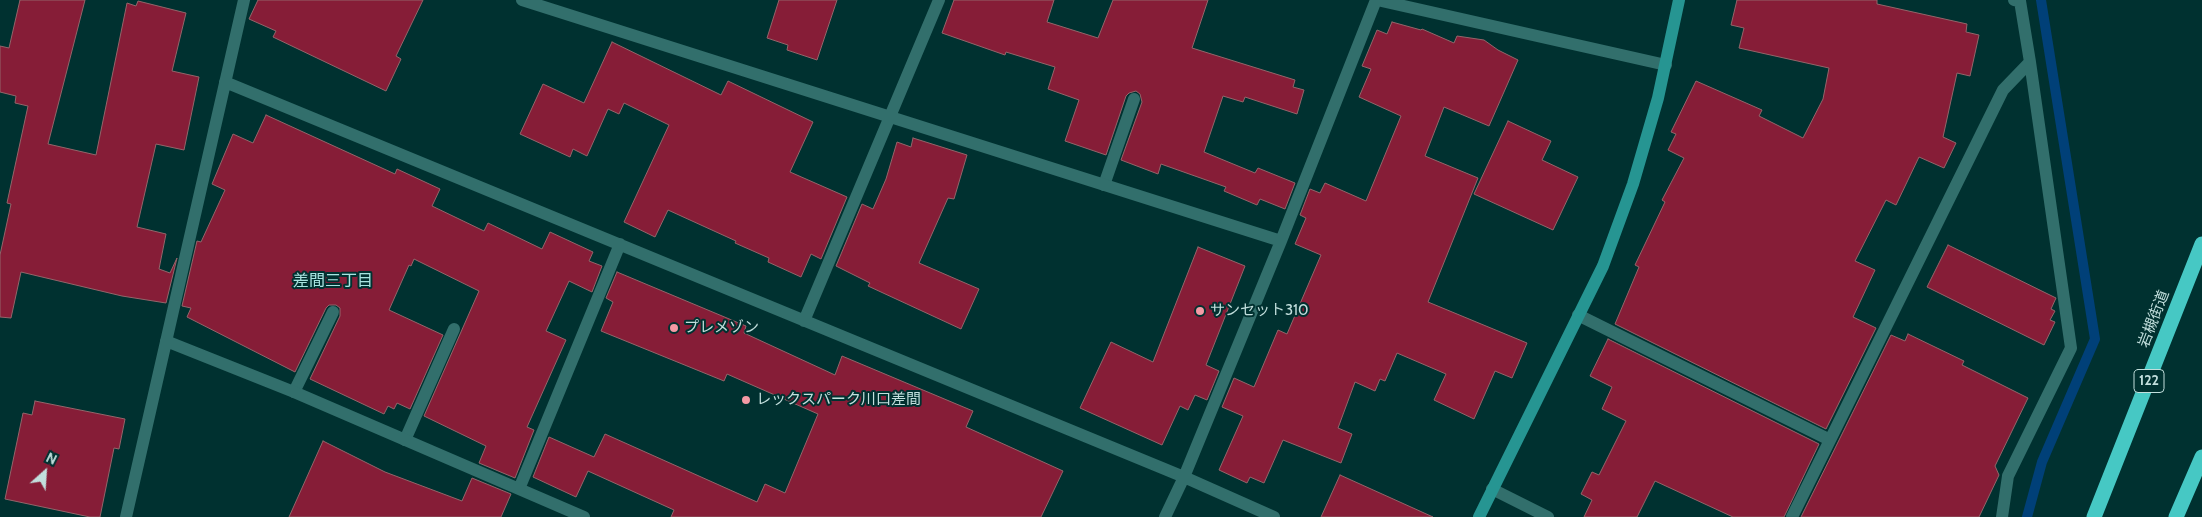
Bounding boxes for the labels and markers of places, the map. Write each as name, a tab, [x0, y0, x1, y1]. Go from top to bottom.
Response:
place label: サンセット310	[1210, 302, 1308, 320]
marker: サンセット310	[1194, 305, 1206, 317]
place label: プレメゾン	[684, 319, 759, 337]
marker: プレメゾン	[668, 322, 680, 334]
place label: レックスパーク川口差間	[756, 391, 921, 409]
marker: レックスパーク川口差間	[740, 394, 752, 406]

